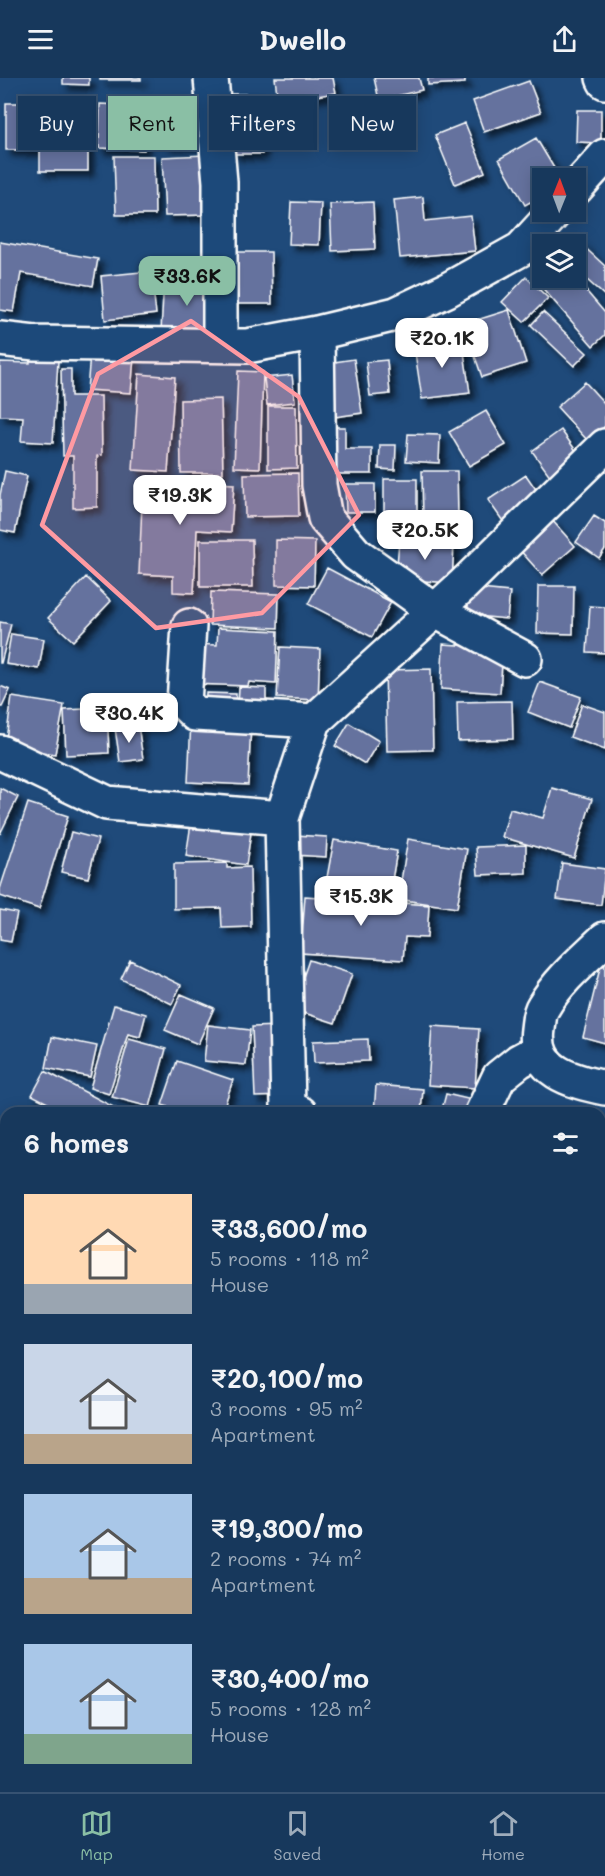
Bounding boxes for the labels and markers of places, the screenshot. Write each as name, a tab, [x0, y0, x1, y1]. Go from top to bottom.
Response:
pin: ₹33.6K	[138, 256, 236, 307]
pin: ₹20.1K	[393, 318, 491, 369]
pin: ₹19.3K	[131, 475, 229, 526]
pin: ₹20.5K	[376, 510, 474, 561]
pin: ₹30.4K	[80, 693, 178, 744]
pin: ₹15.3K	[312, 876, 410, 927]

